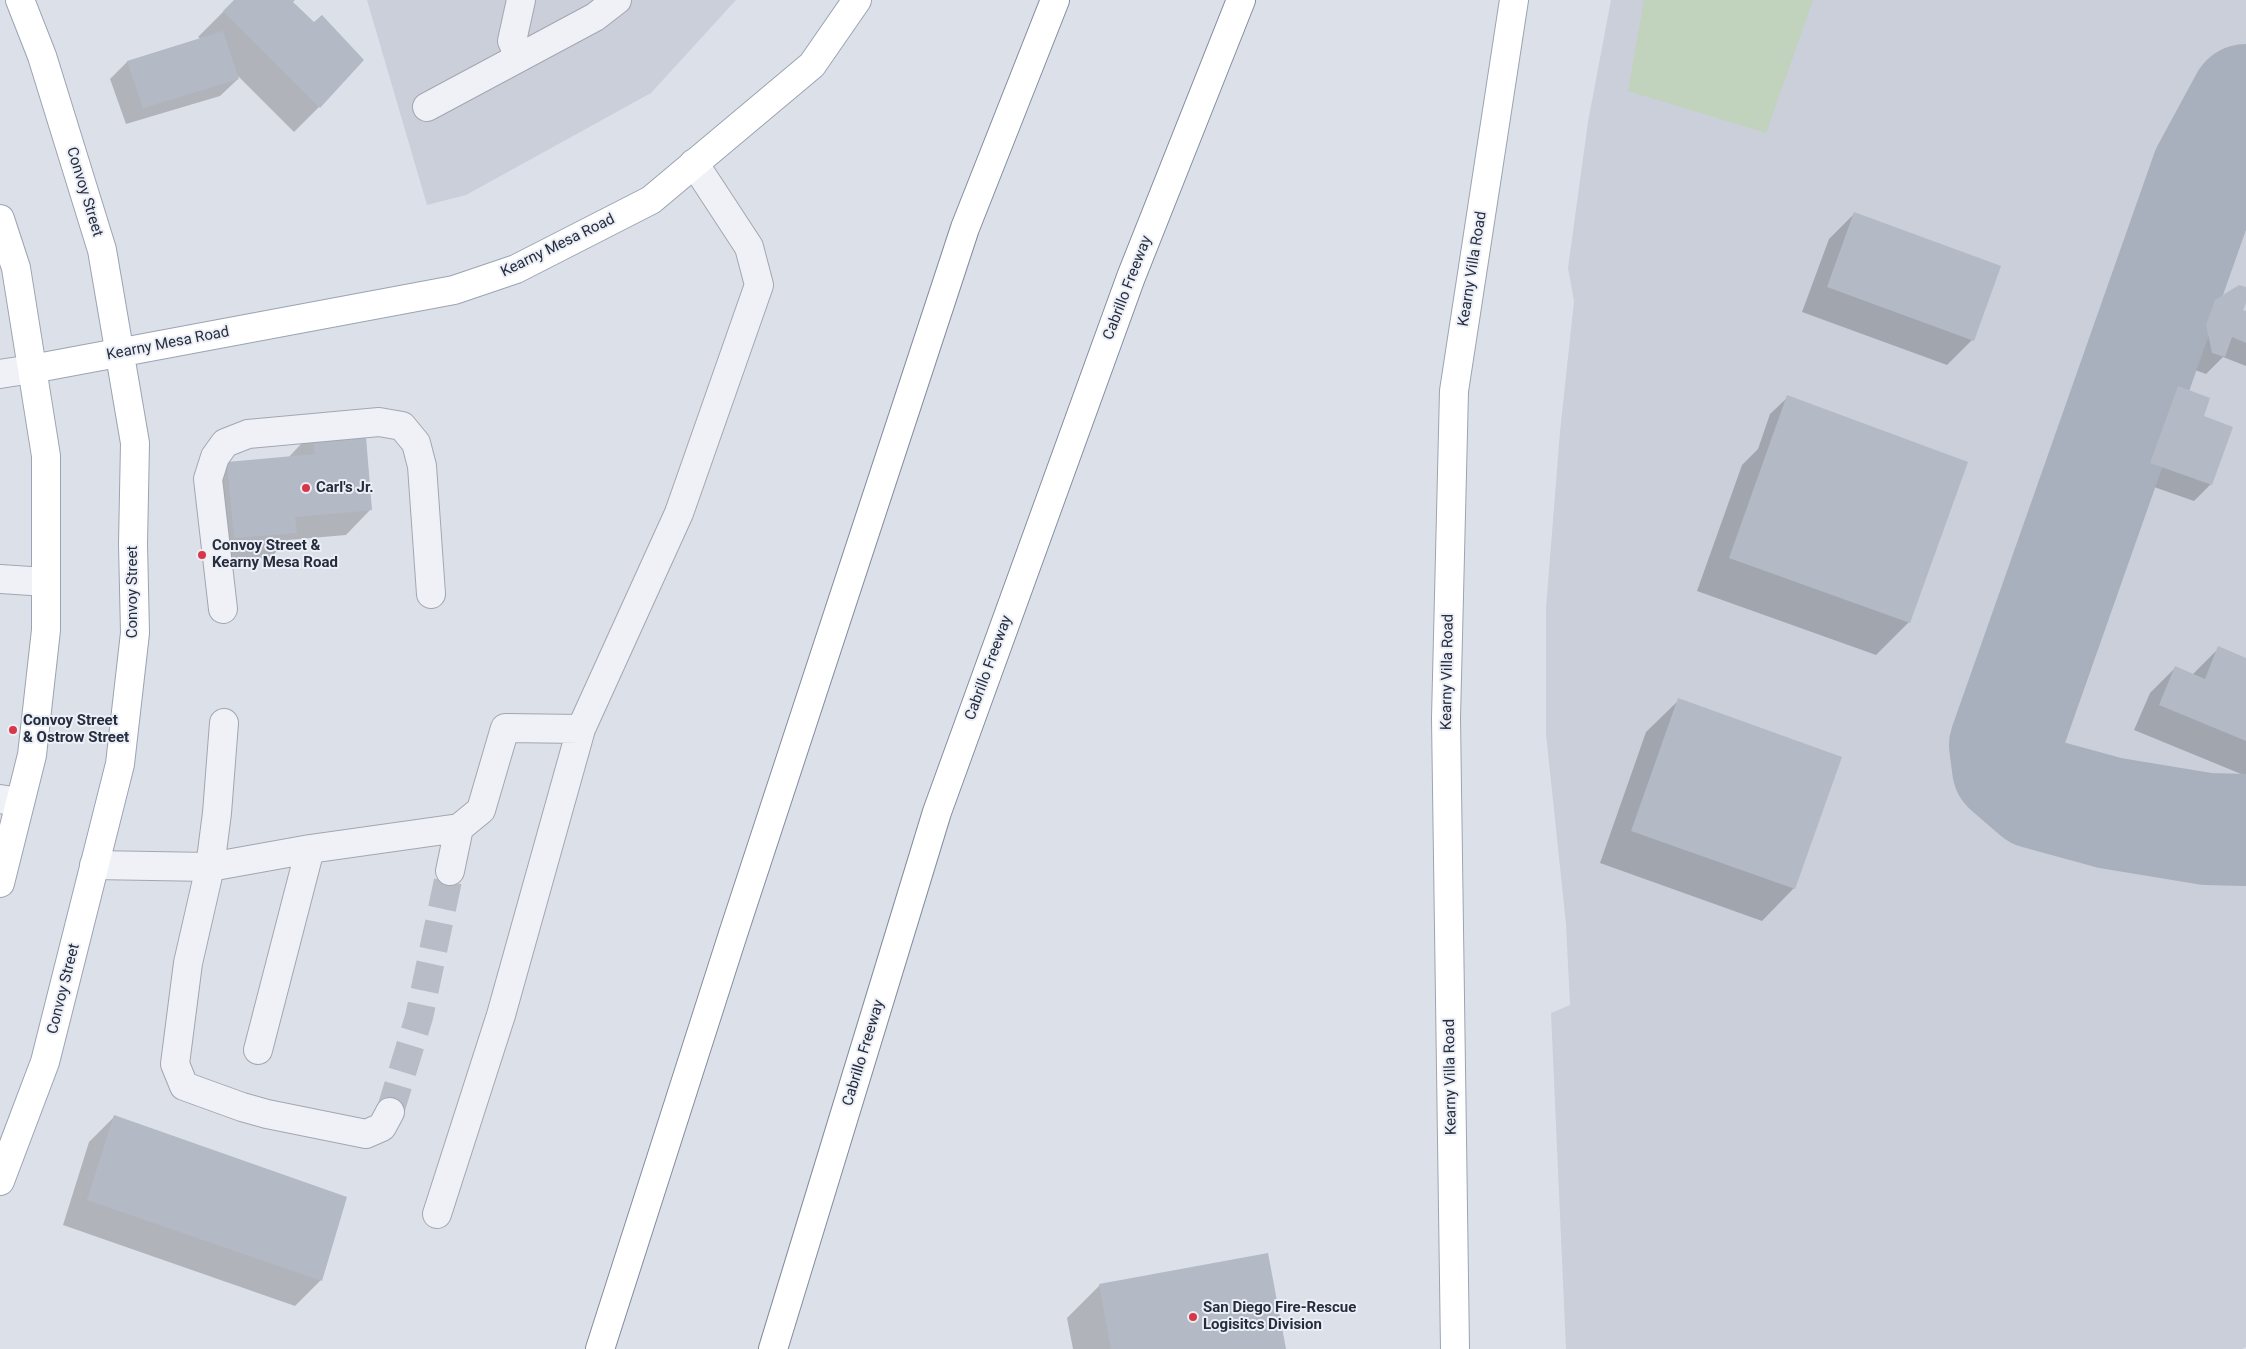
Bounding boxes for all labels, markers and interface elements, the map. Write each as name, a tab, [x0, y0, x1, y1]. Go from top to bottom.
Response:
street label: Convoy Street	[62, 145, 106, 239]
street label: Kearny Villa Road	[1455, 210, 1491, 328]
street label: Kearny Mesa Road	[498, 211, 618, 281]
street label: Cabrillo Freeway	[1100, 233, 1156, 343]
street label: Kearny Mesa Road	[105, 323, 231, 365]
place label: Carl's Jr.	[316, 479, 374, 497]
marker: Carl's Jr.	[300, 482, 312, 494]
place label: Convoy Street & Kearny Mesa Road	[212, 537, 338, 572]
street label: Convoy Street	[124, 546, 142, 638]
marker: Convoy Street & Kearny Mesa Road	[196, 549, 208, 561]
street label: Cabrillo Freeway	[962, 613, 1016, 723]
street label: Kearny Villa Road	[1438, 614, 1458, 730]
place label: Convoy Street & Ostrow Street	[23, 712, 129, 747]
marker: Convoy Street & Ostrow Street	[7, 724, 19, 736]
street label: Convoy Street	[44, 942, 84, 1036]
street label: Cabrillo Freeway	[839, 998, 889, 1108]
street label: Kearny Villa Road	[1441, 1019, 1461, 1135]
place label: San Diego Fire-Rescue Logisitcs Division	[1203, 1299, 1356, 1334]
marker: San Diego Fire-Rescue Logisitcs Division	[1187, 1311, 1199, 1323]

